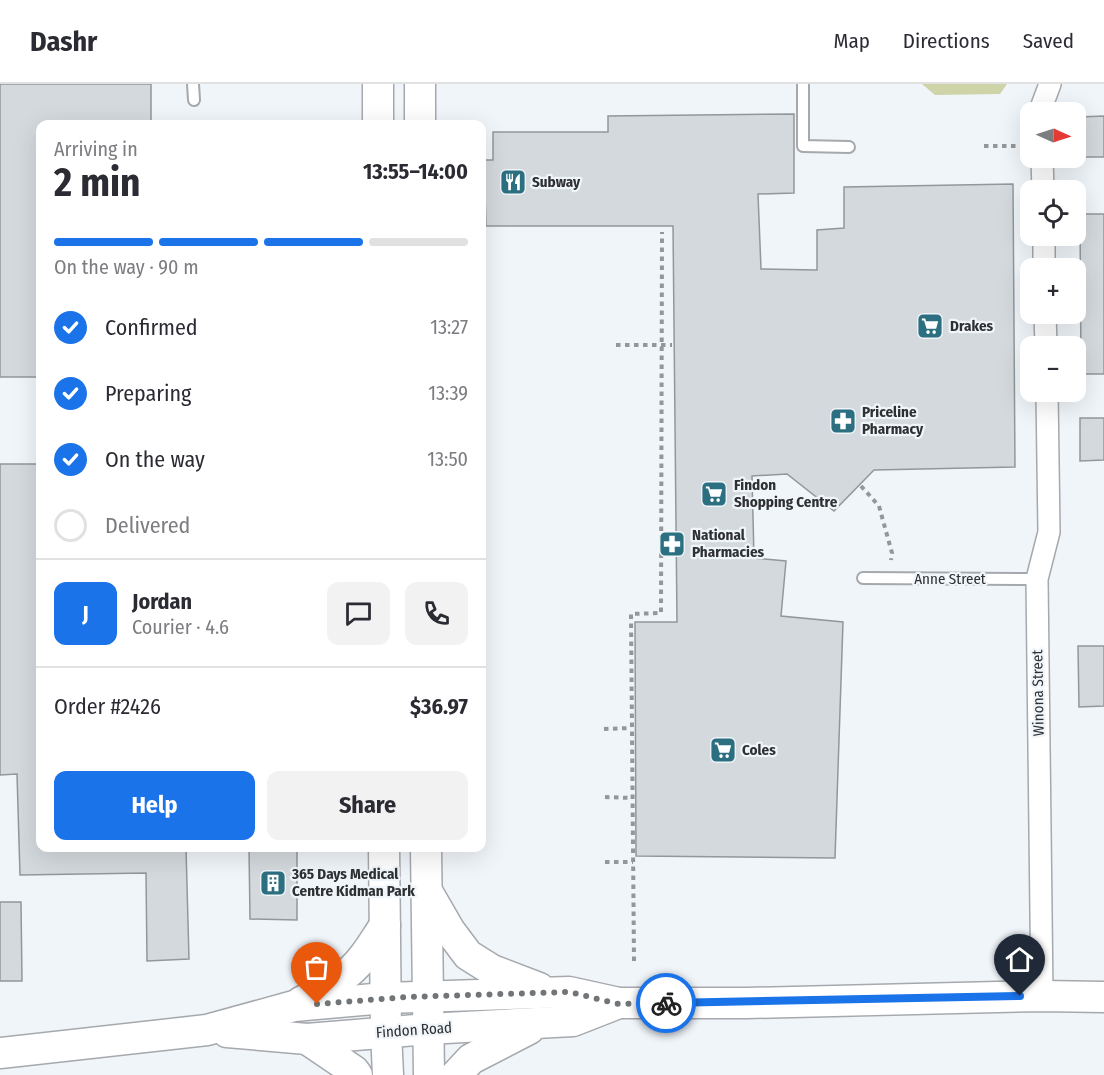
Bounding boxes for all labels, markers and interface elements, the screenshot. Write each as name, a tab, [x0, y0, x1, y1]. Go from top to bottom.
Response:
text: Dashr	[30, 25, 97, 58]
text: Map	[833, 28, 870, 54]
text: Directions	[903, 28, 990, 54]
text: Saved	[1023, 28, 1074, 54]
north arrow	[1020, 102, 1086, 168]
map controls	[1020, 102, 1086, 402]
text: Arriving in	[54, 137, 138, 161]
text: 13:55–14:00	[363, 158, 468, 185]
text: 2 min	[54, 160, 140, 206]
restaurant icon: Subway	[498, 167, 528, 197]
place label: Subway	[532, 173, 581, 191]
button: locate	[1020, 180, 1086, 246]
text: On the way · 90 m	[54, 255, 199, 279]
button: +	[1020, 258, 1086, 324]
icon: check	[54, 311, 87, 344]
supermarket icon: Drakes	[915, 311, 945, 341]
text: Confirmed	[105, 314, 198, 341]
text: 13:27	[430, 315, 468, 339]
place label: Drakes	[950, 317, 993, 335]
button: −	[1020, 336, 1086, 402]
icon: check	[54, 377, 87, 410]
text: Preparing	[105, 380, 191, 407]
text: 13:39	[428, 381, 468, 405]
place label: Priceline Pharmacy	[862, 403, 924, 438]
pharmacy icon: Priceline Pharmacy	[828, 406, 858, 436]
icon: check	[54, 443, 87, 476]
text: On the way	[105, 446, 205, 473]
text: 13:50	[427, 447, 468, 471]
place label: Findon Shopping Centre	[734, 476, 838, 511]
supermarket icon: Findon Shopping Centre	[699, 479, 729, 509]
text: Delivered	[105, 512, 190, 539]
place label: National Pharmacies	[692, 526, 765, 561]
pharmacy icon: National Pharmacies	[657, 529, 687, 559]
street label: Anne Street	[914, 570, 986, 588]
button: chat	[327, 582, 390, 645]
button: phone	[405, 582, 468, 645]
text: Jordan	[132, 588, 192, 615]
text: J	[82, 600, 89, 627]
text: Courier · 4.6	[132, 615, 229, 639]
street label: Winona Street	[1028, 650, 1048, 736]
text: Order #2426	[54, 693, 161, 720]
text: $36.97	[410, 693, 468, 720]
supermarket icon: Coles	[708, 735, 738, 765]
place label: Coles	[742, 741, 776, 759]
button: Help	[54, 771, 255, 840]
button: Share	[267, 771, 468, 840]
place label: 365 Days Medical Centre Kidman Park	[291, 865, 415, 900]
building icon: 365 Days Medical Centre Kidman Park	[258, 868, 288, 898]
pin	[994, 934, 1045, 996]
pin	[291, 942, 342, 1004]
icon: home	[1003, 943, 1036, 976]
icon: bag	[300, 951, 333, 984]
courier	[636, 973, 696, 1033]
icon: bike	[650, 987, 683, 1020]
street label: Findon Road	[375, 1018, 453, 1042]

